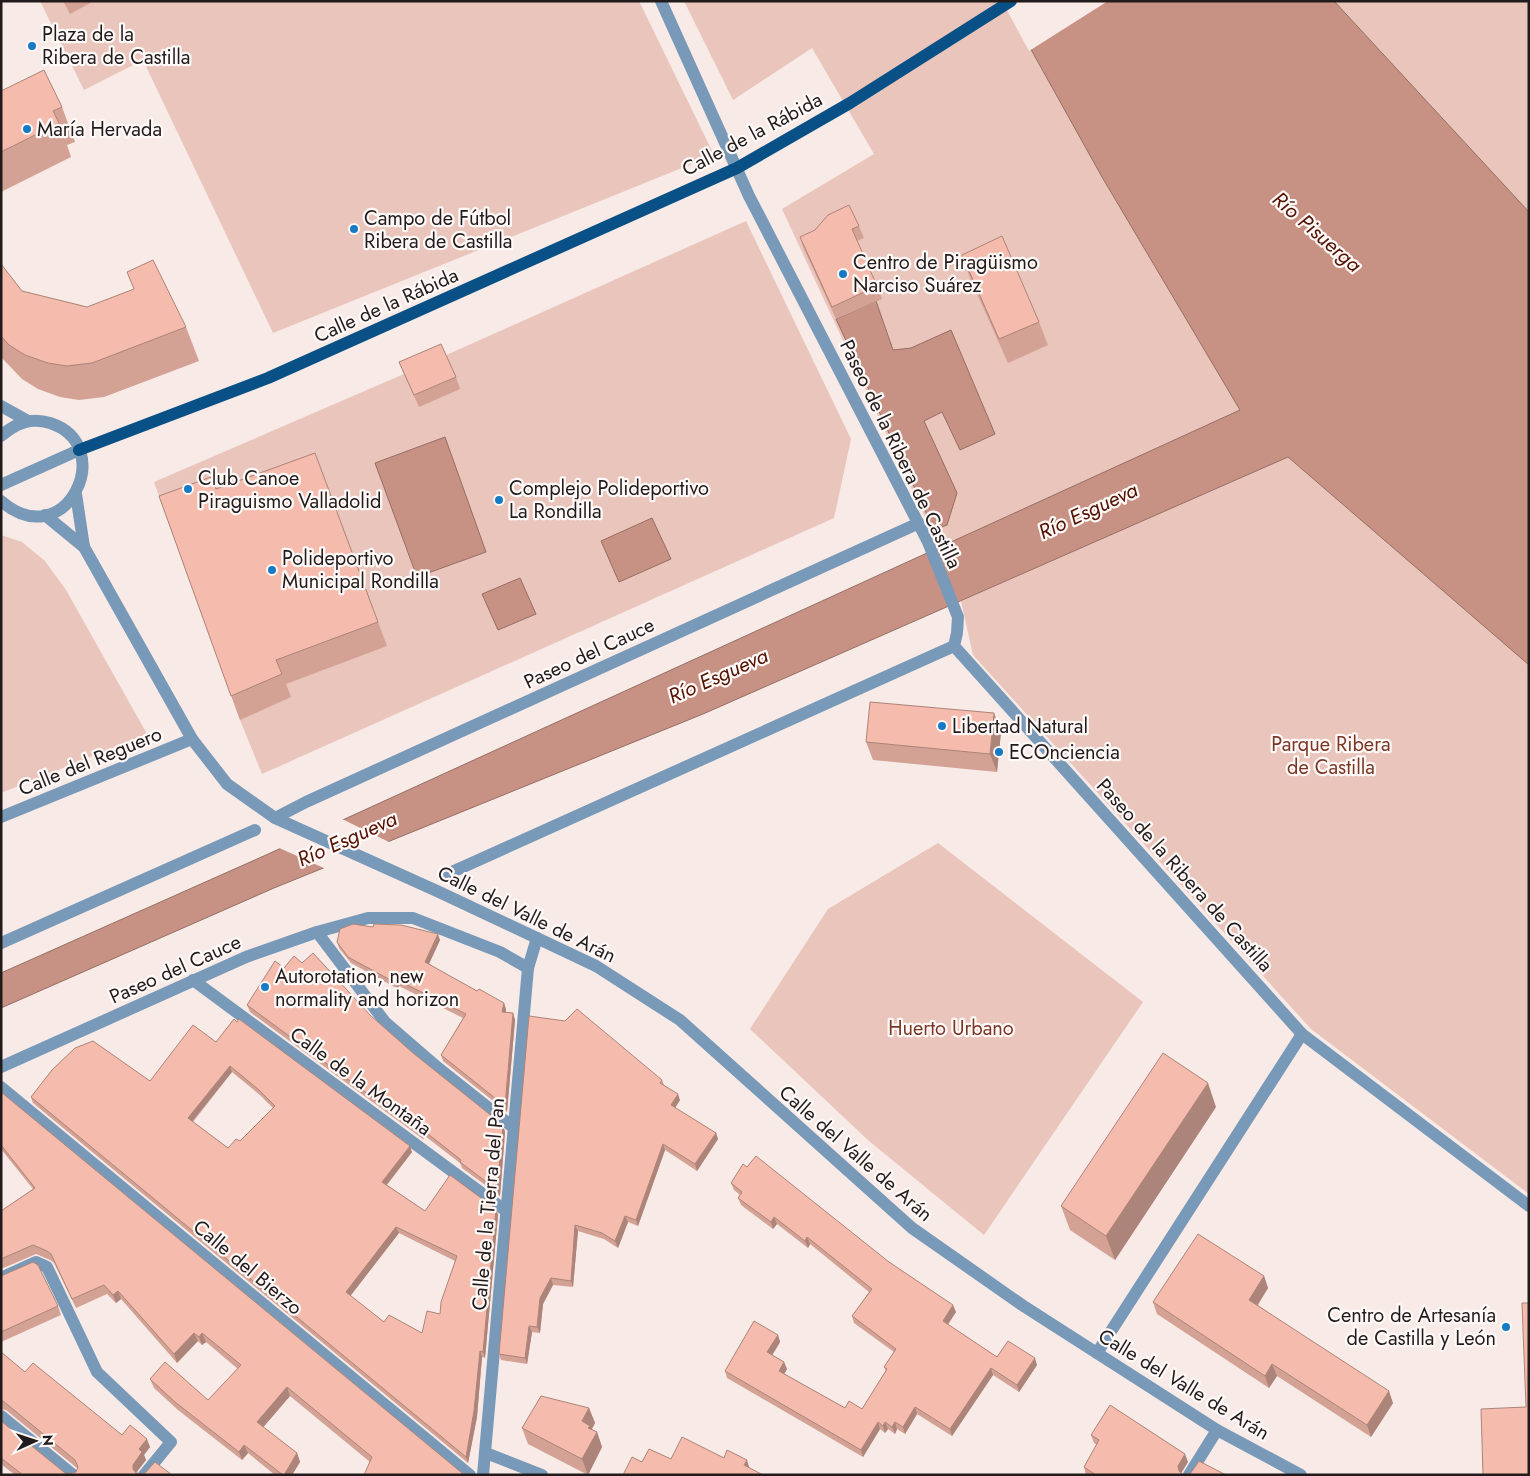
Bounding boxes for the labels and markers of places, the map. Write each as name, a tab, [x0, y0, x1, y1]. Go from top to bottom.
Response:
place label: Plaza de la Ribera de Castilla	[42, 20, 190, 72]
marker: Plaza de la Ribera de Castilla	[26, 40, 38, 52]
place label: María Hervada	[37, 115, 162, 144]
marker: María Hervada	[21, 123, 33, 135]
place label: Campo de Fútbol Ribera de Castilla	[364, 204, 512, 256]
marker: Campo de Fútbol Ribera de Castilla	[348, 223, 360, 235]
place label: Centro de Piragüismo Narciso Suárez	[853, 248, 1038, 300]
marker: Centro de Piragüismo Narciso Suárez	[837, 268, 849, 280]
place label: Club Canoe Piraguismo Valladolid	[198, 464, 381, 516]
place label: Complejo Polideportivo La Rondilla	[509, 474, 709, 526]
marker: Club Canoe Piraguismo Valladolid	[182, 483, 194, 495]
marker: Complejo Polideportivo La Rondilla	[493, 494, 505, 506]
place label: Polideportivo Municipal Rondilla	[282, 544, 439, 596]
marker: Polideportivo Municipal Rondilla	[266, 564, 278, 576]
place label: Libertad Natural	[952, 712, 1088, 741]
marker: Libertad Natural	[936, 720, 948, 732]
place label: ECOnciencia	[1009, 738, 1120, 767]
marker: ECOnciencia	[993, 746, 1005, 758]
place label: Autorotation, new normality and horizon	[275, 962, 459, 1014]
marker: Autorotation, new normality and horizon	[259, 981, 271, 993]
place label: Centro de Artesanía de Castilla y León	[1327, 1301, 1496, 1353]
marker: Centro de Artesanía de Castilla y León	[1500, 1321, 1512, 1333]

